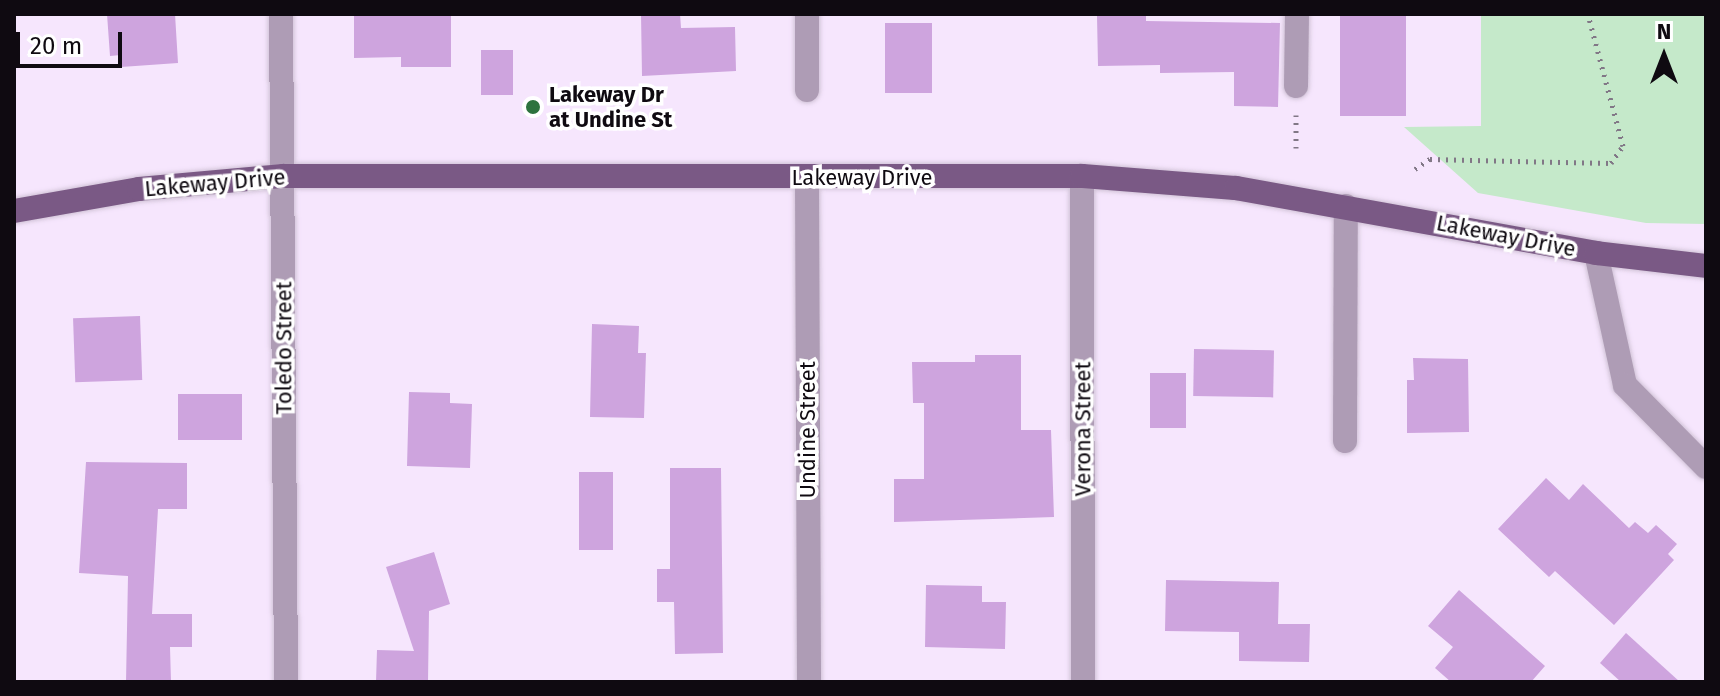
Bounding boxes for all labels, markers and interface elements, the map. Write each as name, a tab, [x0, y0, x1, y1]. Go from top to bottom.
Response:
scale bar	[20, 16, 126, 66]
north arrow	[1624, 16, 1704, 96]
text: N	[1657, 18, 1671, 45]
text: 20 m	[30, 32, 82, 60]
place label: Lakeway Dr at Undine St	[549, 81, 672, 132]
marker: Lakeway Dr at Undine St	[524, 98, 542, 116]
street label: Lakeway Drive	[144, 164, 286, 202]
street label: Lakeway Drive	[791, 165, 933, 191]
street label: Lakeway Drive	[1434, 210, 1578, 262]
street label: Toledo Street	[271, 282, 297, 414]
street label: Undine Street	[795, 361, 821, 499]
street label: Verona Street	[1070, 362, 1096, 496]

